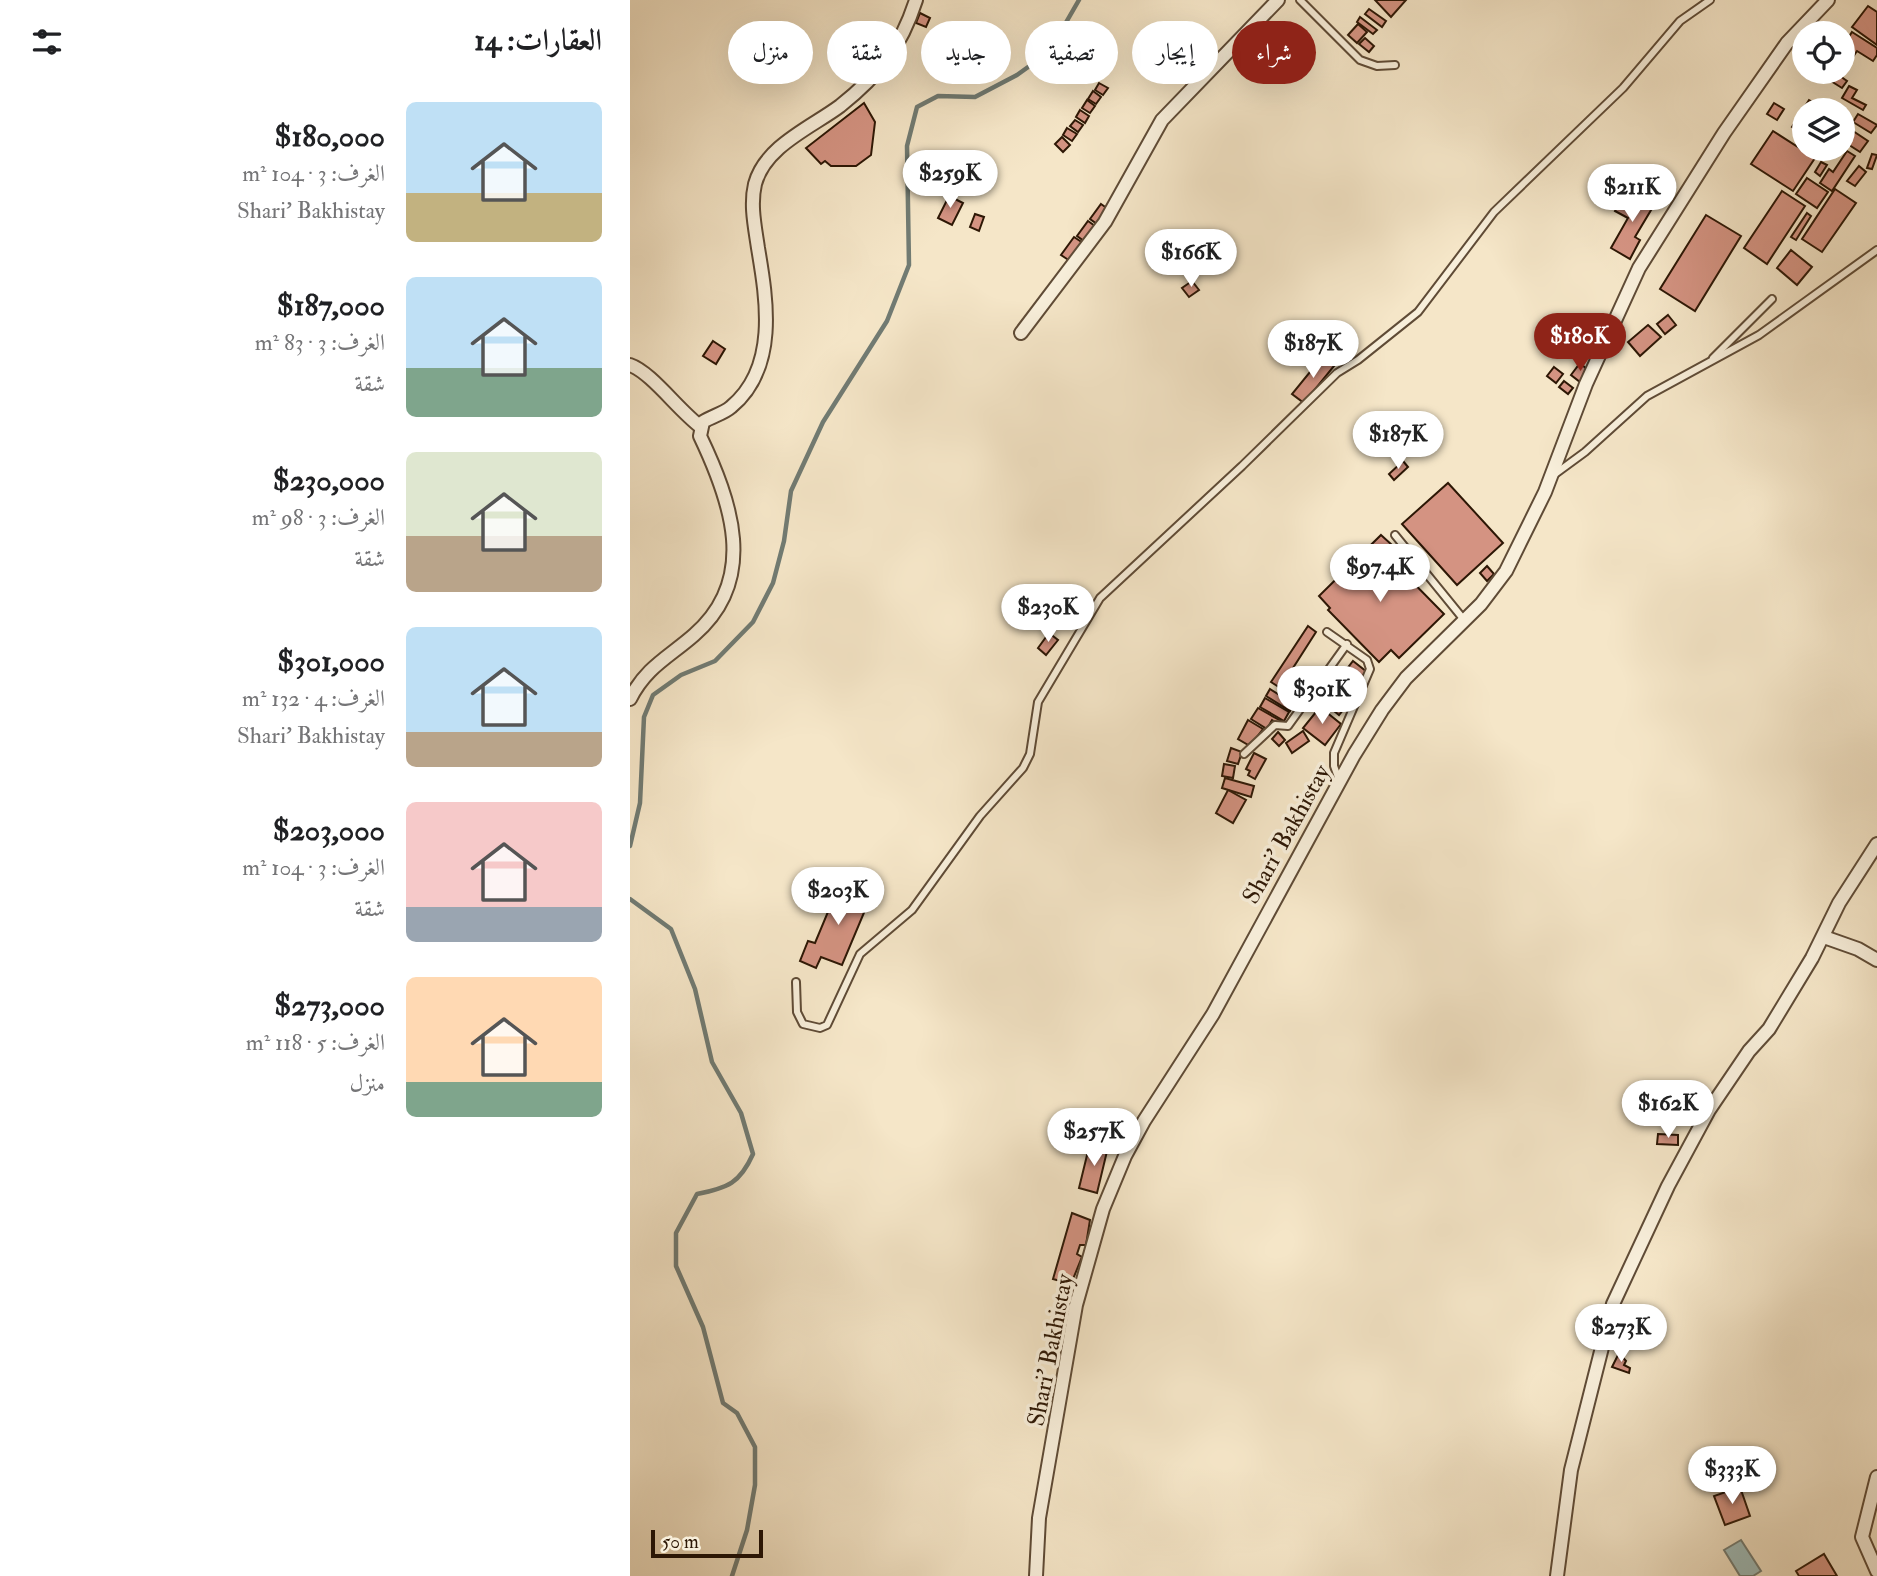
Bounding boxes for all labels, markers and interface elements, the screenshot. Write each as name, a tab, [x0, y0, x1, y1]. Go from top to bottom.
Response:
chip: منزل	[728, 21, 813, 84]
chip: شقة	[827, 21, 907, 84]
chip: جديد	[921, 21, 1011, 84]
chip: تصفية	[1025, 21, 1118, 84]
chip: إيجار	[1132, 21, 1218, 84]
chip: شراء	[1232, 21, 1316, 84]
map controls	[1792, 21, 1855, 161]
button: locate	[1792, 21, 1855, 84]
text: العقارات: 14	[474, 22, 602, 59]
icon: filters	[28, 23, 66, 61]
button: layers	[1792, 98, 1855, 161]
text: $180,000	[275, 118, 385, 155]
icon: home	[462, 130, 546, 214]
pin: $259K	[901, 150, 999, 210]
text: $259K	[919, 158, 981, 187]
text: الغرف: 3 · 104 m²	[242, 159, 385, 188]
pin: $211K	[1583, 164, 1681, 224]
text: $211K	[1603, 172, 1661, 201]
text: Shari' Bakhistay	[237, 196, 385, 225]
pin: $166K	[1142, 230, 1240, 289]
text: $166K	[1161, 237, 1221, 266]
text: $187,000	[277, 287, 385, 324]
icon: home	[462, 305, 546, 389]
pin: $180K	[1531, 314, 1629, 373]
pin: $187K	[1264, 320, 1362, 380]
text: $180K	[1550, 321, 1610, 350]
text: الغرف: 3 · 83 m²	[255, 328, 385, 357]
text: $187K	[1284, 328, 1342, 357]
text: شقة	[355, 369, 385, 398]
pin: $187K	[1349, 412, 1447, 471]
text: $187K	[1369, 419, 1427, 448]
text: $230,000	[273, 462, 385, 499]
icon: home	[462, 480, 546, 564]
text: الغرف: 3 · 98 m²	[252, 503, 385, 532]
text: شقة	[355, 544, 385, 573]
pin: $97.4K	[1323, 544, 1437, 604]
text: $97.4K	[1346, 552, 1414, 581]
pin: $230K	[999, 584, 1097, 644]
text: $230K	[1017, 592, 1079, 621]
text: $301,000	[277, 643, 385, 680]
icon: home	[462, 655, 546, 739]
pin: $301K	[1273, 666, 1371, 726]
text: $301K	[1293, 674, 1351, 703]
text: الغرف: 4 · 132 m²	[242, 684, 385, 713]
text: Shari' Bakhistay	[237, 721, 385, 750]
street label: Shari' Bakhistay	[1235, 759, 1338, 909]
text: $203,000	[273, 812, 385, 849]
icon: home	[462, 830, 546, 914]
text: الغرف: 3 · 104 m²	[242, 853, 385, 882]
pin: $203K	[789, 867, 887, 927]
text: $203K	[807, 875, 869, 904]
text: شقة	[355, 894, 385, 923]
text: $273,000	[274, 987, 385, 1024]
icon: home	[462, 1005, 546, 1089]
text: الغرف: 5 · 118 m²	[246, 1028, 385, 1057]
text: منزل	[350, 1069, 385, 1098]
pin: $162K	[1619, 1080, 1717, 1140]
text: $162K	[1638, 1088, 1698, 1117]
pin: $257K	[1045, 1108, 1143, 1168]
text: $257K	[1063, 1116, 1125, 1145]
street label: Shari' Bakhistay	[1021, 1271, 1081, 1429]
pin: $273K	[1572, 1304, 1670, 1364]
text: $273K	[1591, 1312, 1651, 1341]
pin: $333K	[1683, 1446, 1781, 1506]
text: $333K	[1704, 1454, 1760, 1483]
scale bar	[651, 1527, 763, 1559]
text: 50 m	[662, 1530, 699, 1554]

